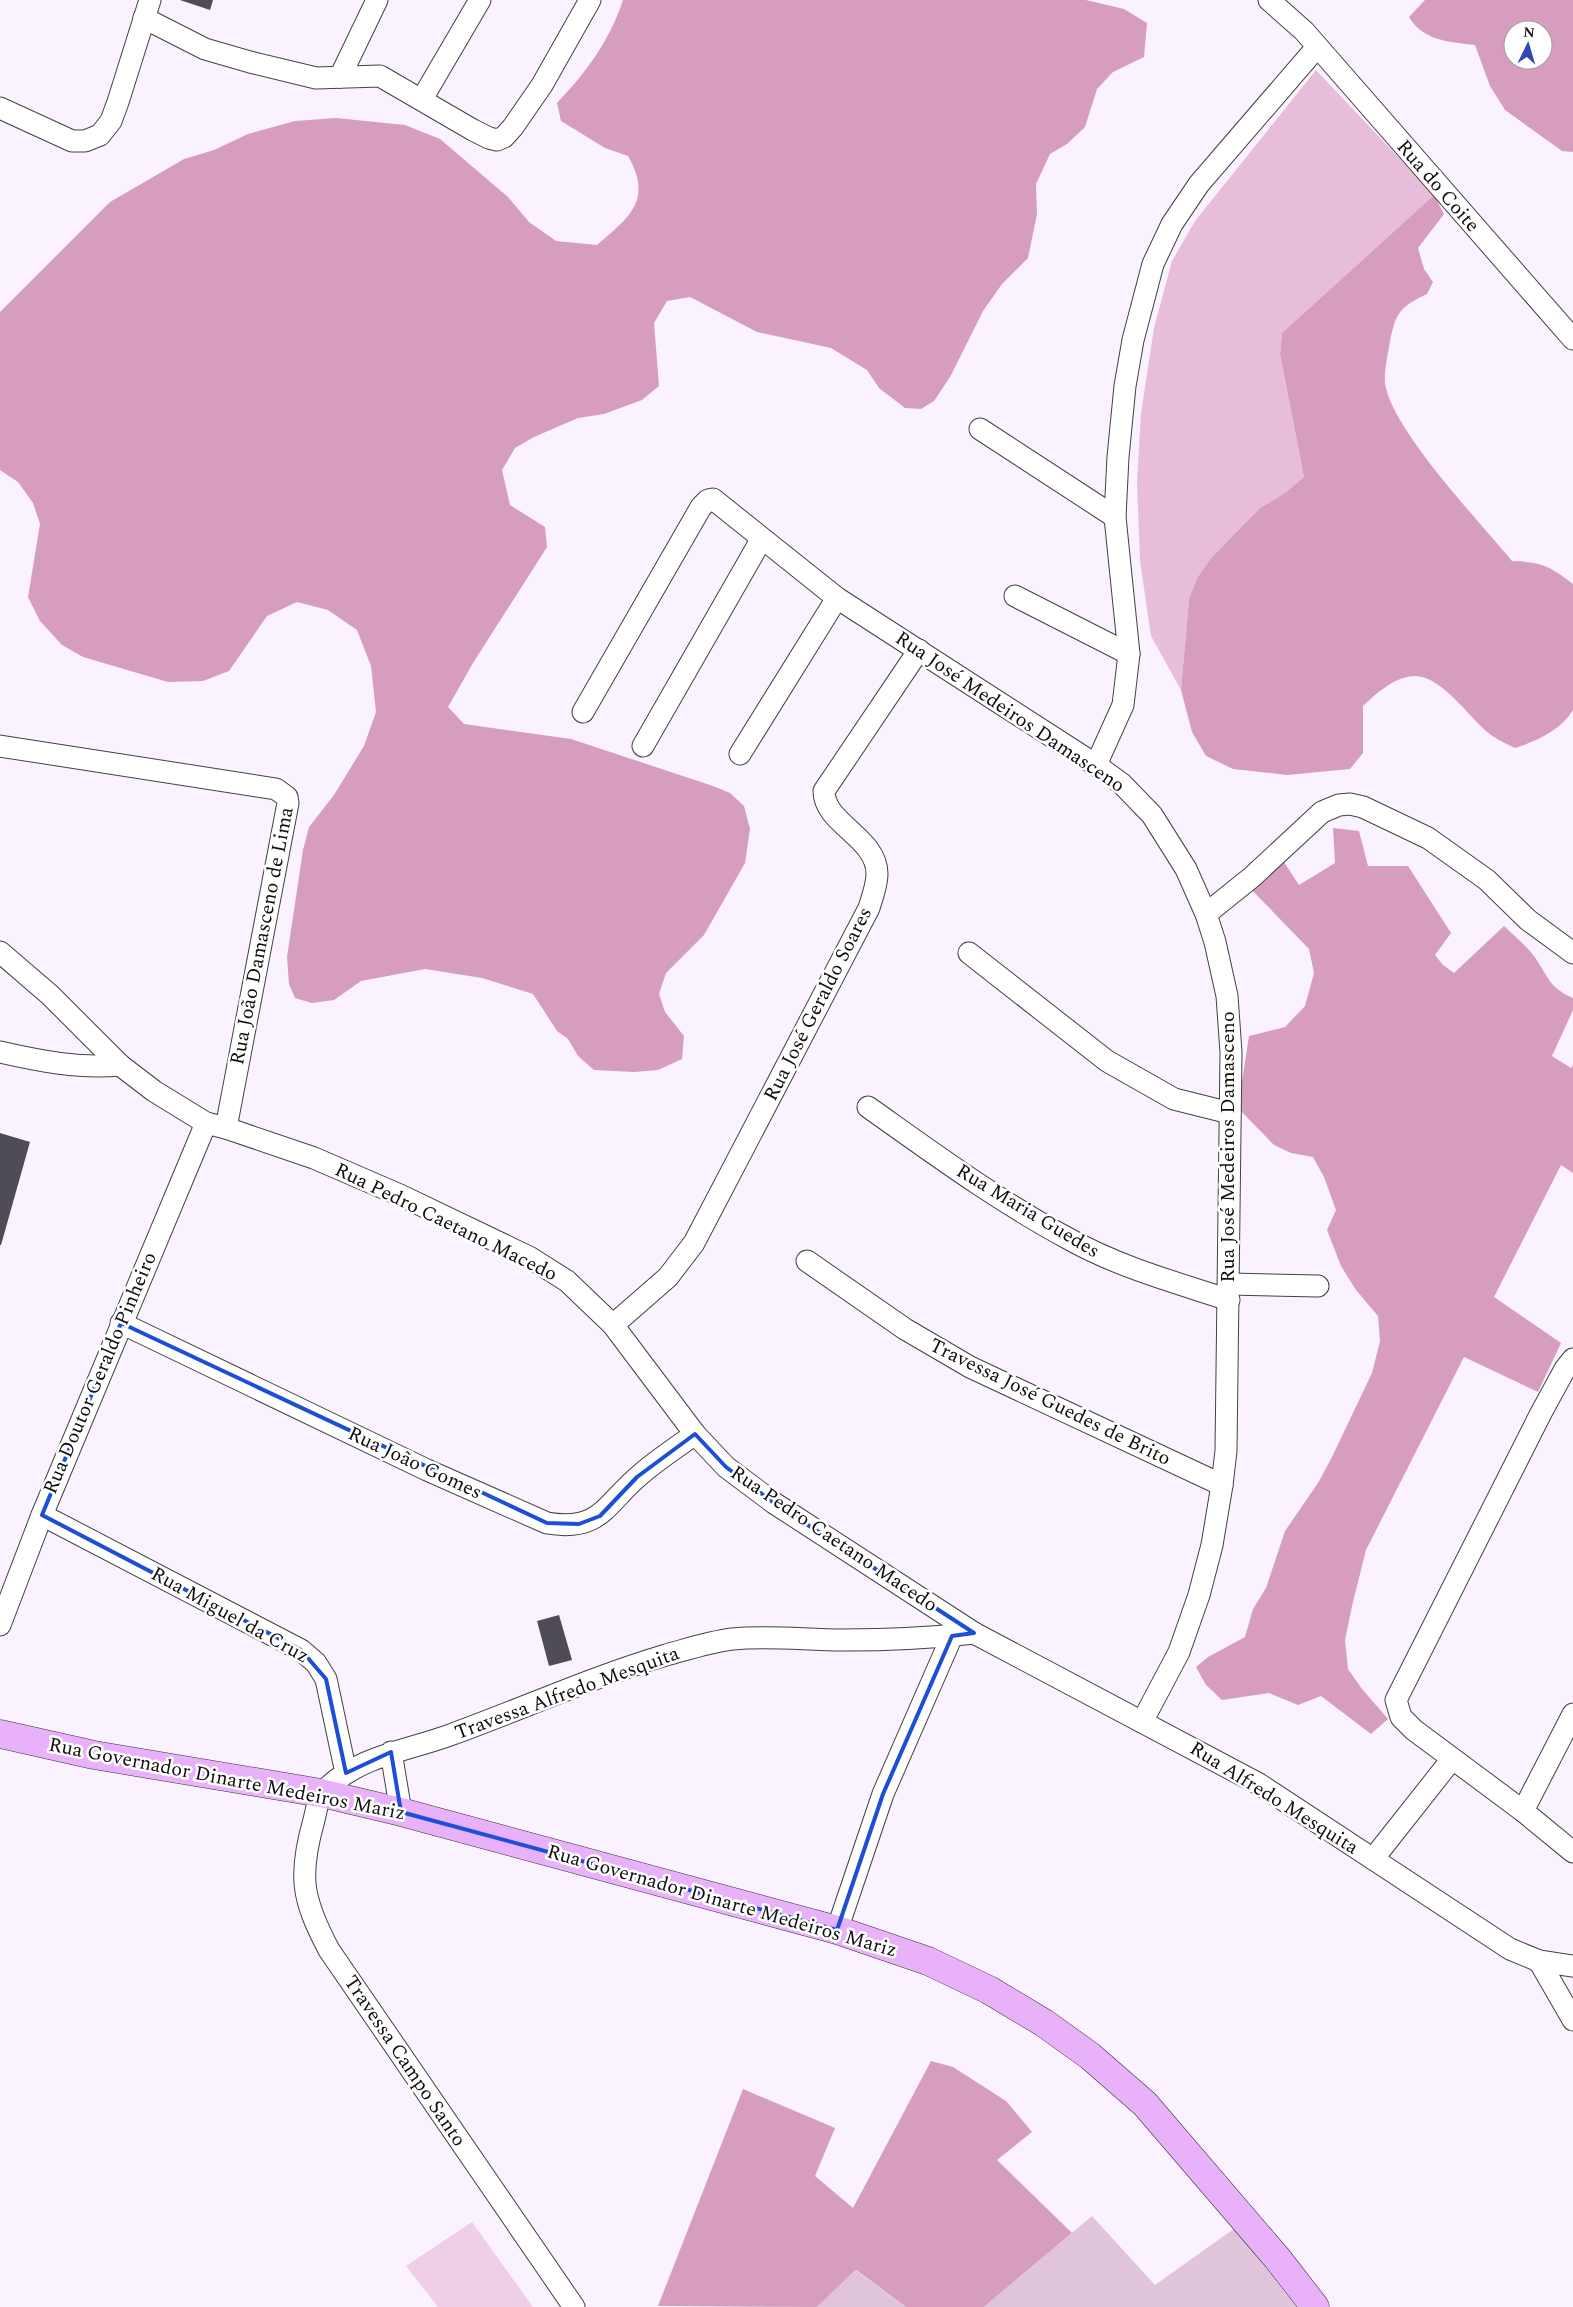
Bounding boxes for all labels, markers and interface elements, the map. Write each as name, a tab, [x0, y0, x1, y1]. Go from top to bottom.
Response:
north arrow	[1503, 20, 1553, 70]
text: N	[1522, 22, 1536, 44]
street label: Rua do Coite	[1389, 133, 1487, 239]
street label: Rua José Medeiros Damasceno	[889, 624, 1131, 800]
street label: Rua João Damasceno de Lima	[222, 804, 302, 1068]
street label: Rua José Geraldo Soares	[756, 902, 880, 1106]
street label: Rua José Medeiros Damasceno	[1213, 1011, 1243, 1283]
street label: Rua Pedro Caetano Macedo	[329, 1155, 563, 1289]
street label: Rua Maria Guedes	[950, 1156, 1106, 1266]
street label: Rua Doutor Geraldo Pinheiro	[35, 1247, 165, 1499]
street label: Travessa José Guedes de Brito	[924, 1330, 1176, 1474]
street label: Rua João Gomes	[343, 1419, 487, 1507]
street label: Rua Pedro Caetano Macedo	[724, 1458, 944, 1620]
street label: Rua Miguel da Cruz	[145, 1559, 315, 1671]
street label: Travessa Alfredo Mesquita	[450, 1638, 684, 1748]
street label: Rua Governador Dinarte Medeiros Mariz	[46, 1730, 408, 1828]
street label: Rua Alfredo Mesquita	[1184, 1734, 1365, 1862]
street label: Rua Governador Dinarte Medeiros Mariz	[544, 1837, 900, 1965]
street label: Travessa Campo Santo	[336, 1969, 474, 2153]

